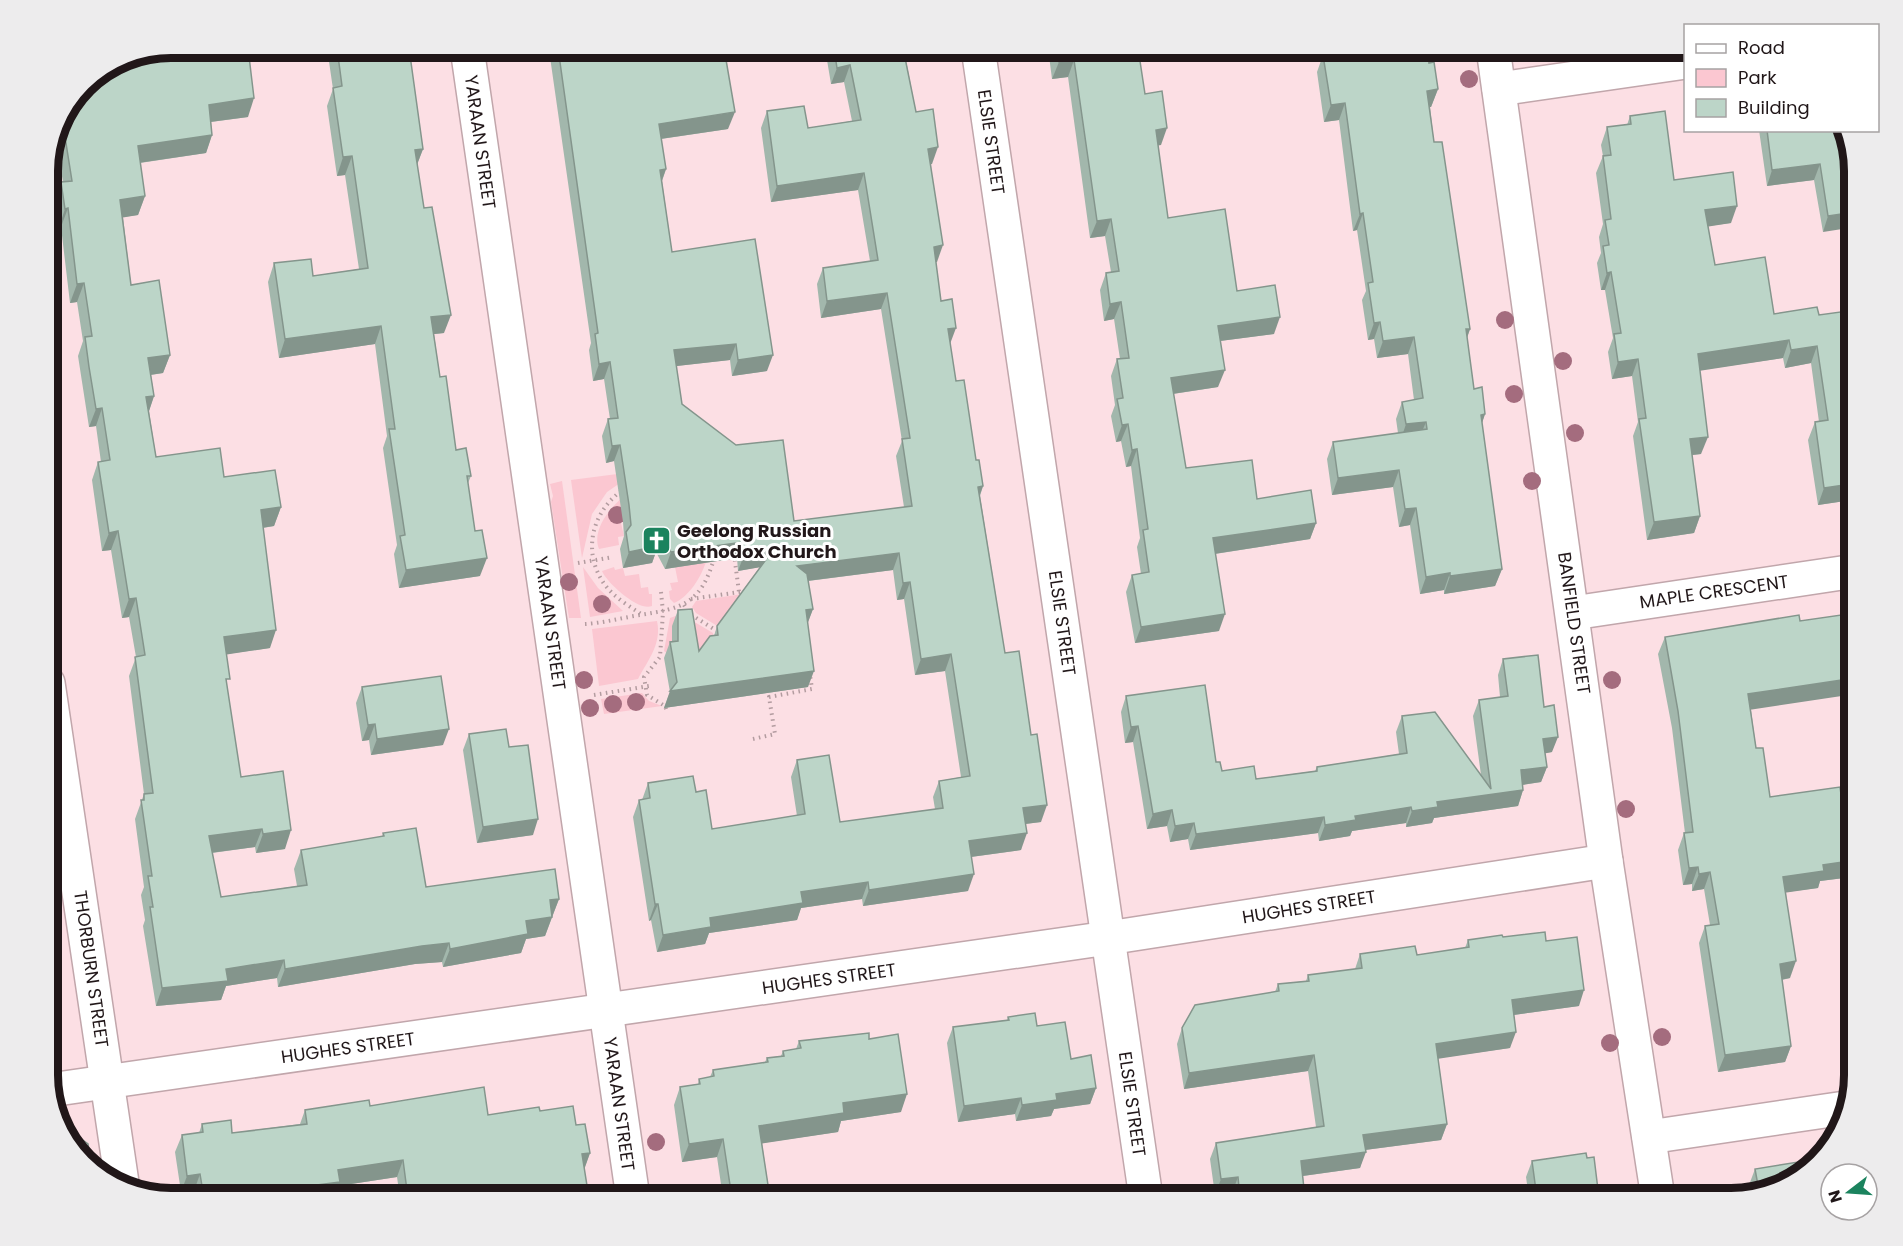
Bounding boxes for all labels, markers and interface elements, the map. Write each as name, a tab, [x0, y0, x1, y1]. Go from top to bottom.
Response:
legend	[1684, 24, 1879, 132]
text: Road	[1738, 35, 1785, 60]
text: Park	[1738, 65, 1777, 90]
street label: YARAAN STREET	[459, 73, 502, 211]
street label: ELSIE STREET	[972, 88, 1011, 196]
text: Building	[1738, 95, 1810, 120]
place label: Geelong Russian Orthodox Church	[677, 518, 837, 564]
church icon: Geelong Russian Orthodox Church	[640, 525, 672, 557]
street label: BANFIELD STREET	[1552, 550, 1597, 696]
street label: YARAAN STREET	[529, 554, 572, 692]
street label: ELSIE STREET	[1043, 569, 1082, 677]
street label: MAPLE CRESCENT	[1638, 569, 1790, 614]
street label: HUGHES STREET	[1240, 884, 1378, 929]
street label: THORBURN STREET	[68, 889, 115, 1049]
street label: HUGHES STREET	[760, 957, 898, 1000]
street label: HUGHES STREET	[279, 1026, 417, 1069]
street label: YARAAN STREET	[598, 1035, 641, 1173]
street label: ELSIE STREET	[1113, 1050, 1152, 1158]
north arrow	[1819, 1162, 1879, 1222]
text: N	[1822, 1187, 1848, 1205]

